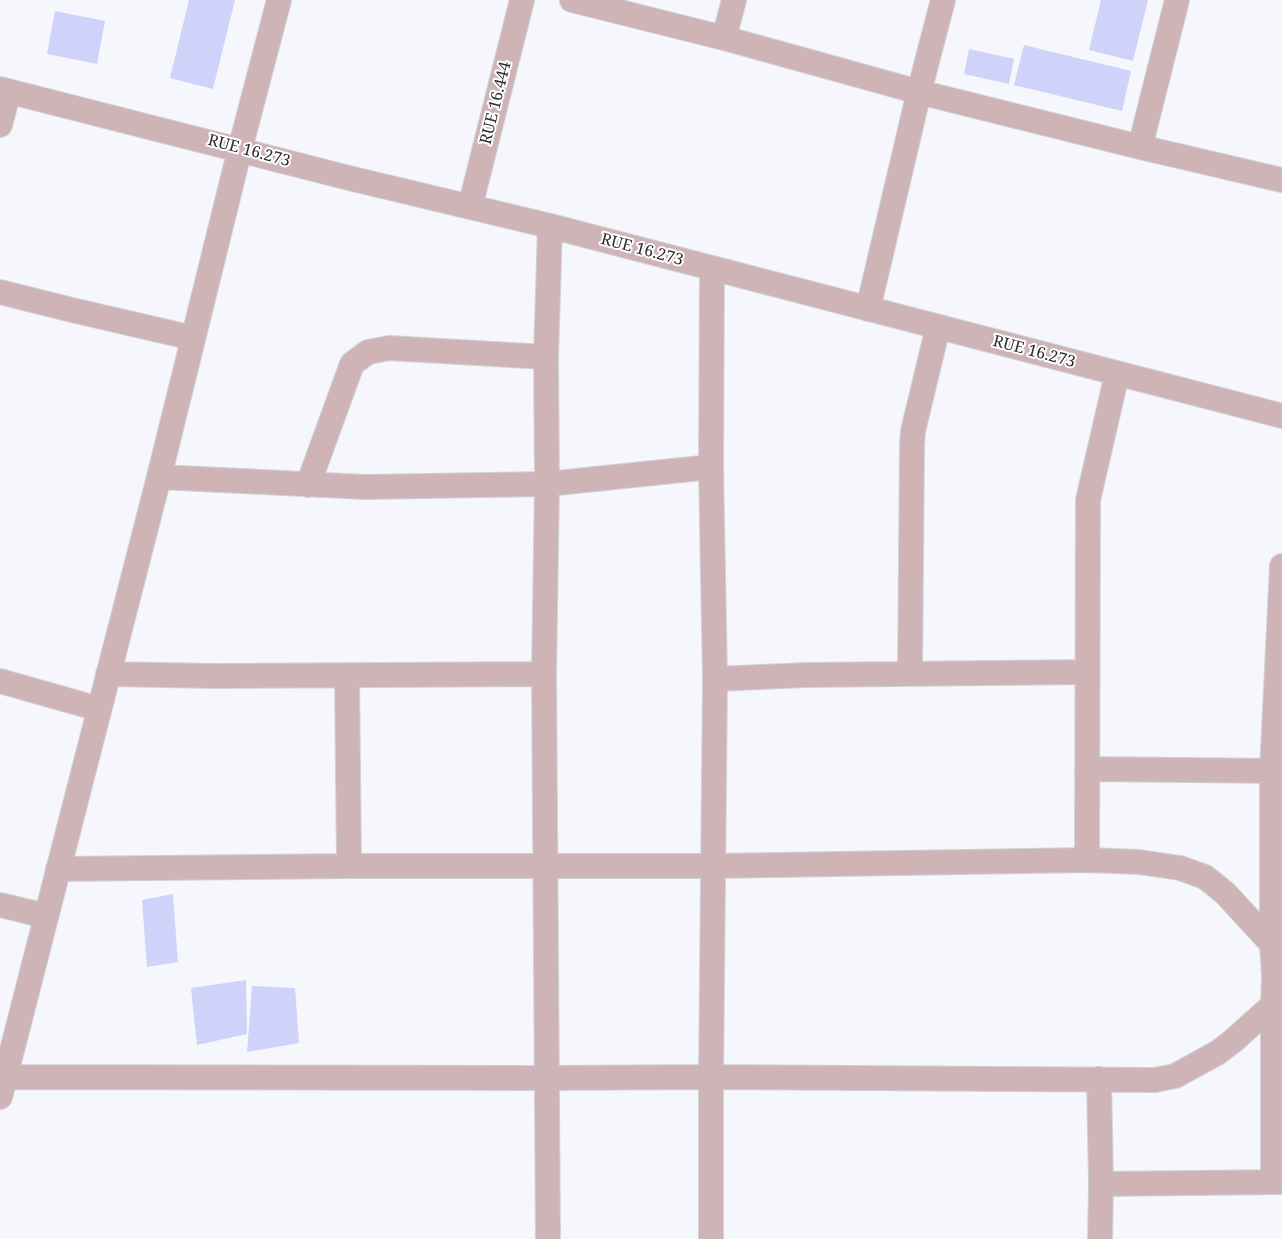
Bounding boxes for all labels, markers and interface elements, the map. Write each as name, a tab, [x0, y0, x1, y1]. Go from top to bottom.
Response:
street label: RUE 16.444	[476, 60, 516, 146]
street label: RUE 16.273	[206, 131, 292, 171]
street label: RUE 16.273	[599, 230, 685, 270]
street label: RUE 16.273	[991, 332, 1077, 372]

